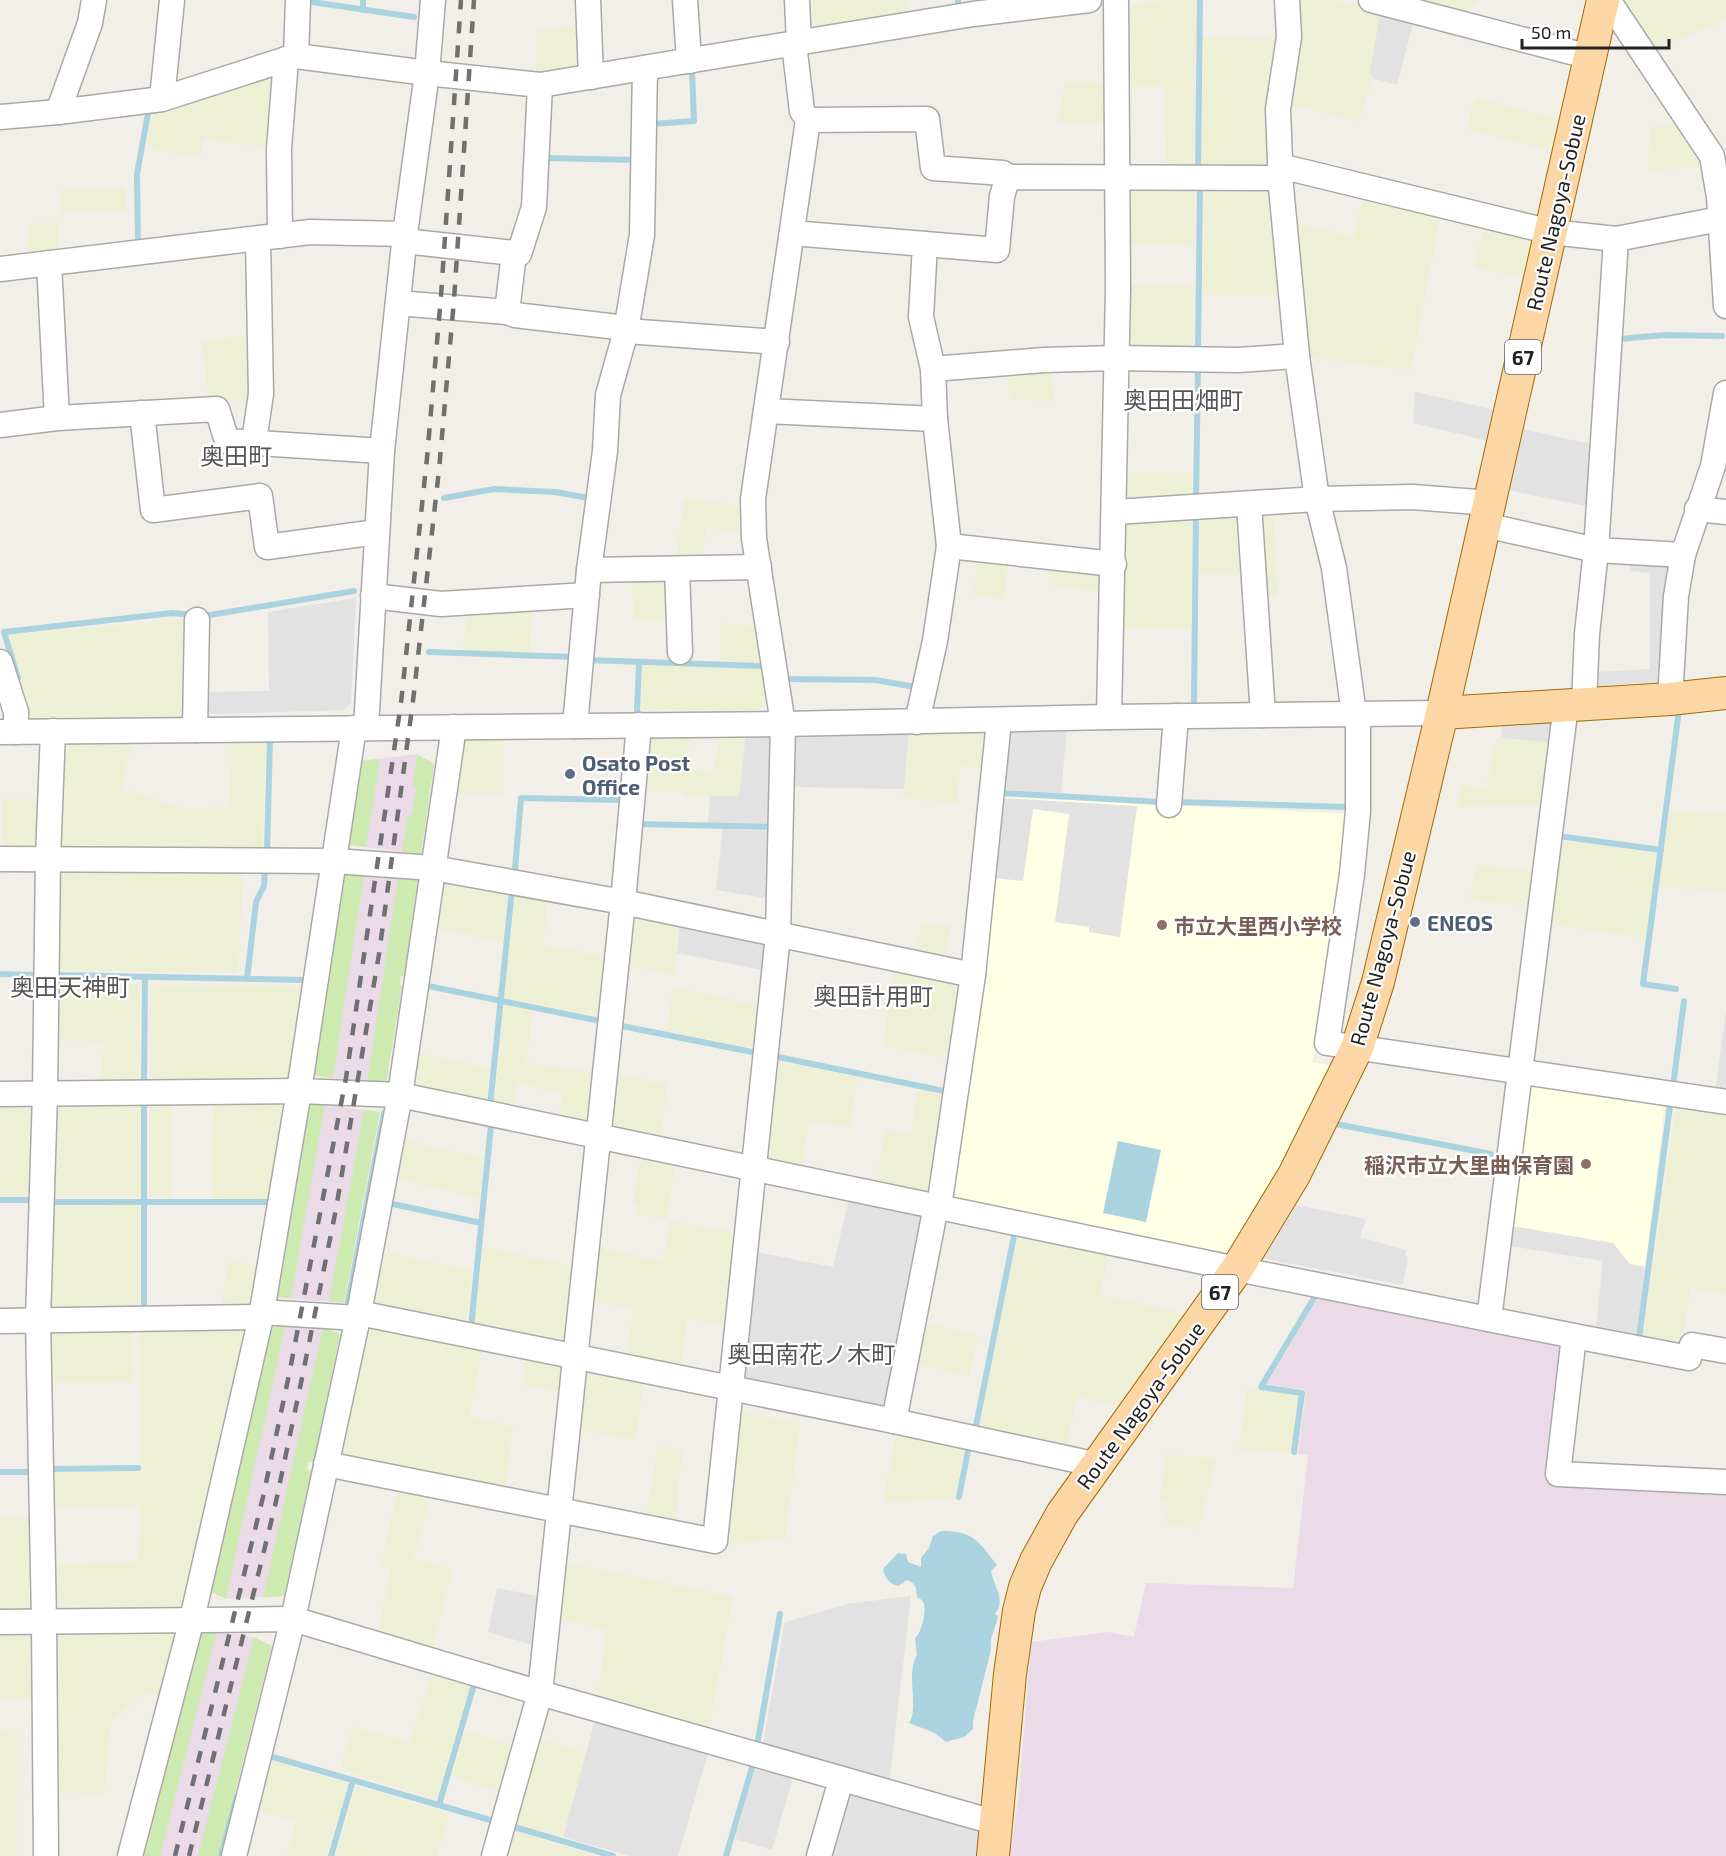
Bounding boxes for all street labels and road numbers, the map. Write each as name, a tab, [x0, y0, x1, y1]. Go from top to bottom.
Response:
street label: Route Nagoya-Sobue	[1520, 111, 1590, 313]
road number: 67	[1505, 340, 1541, 374]
street label: Route Nagoya-Sobue	[1344, 848, 1420, 1048]
road number: 67	[1202, 1275, 1238, 1309]
street label: Route Nagoya-Sobue	[1071, 1316, 1209, 1494]

